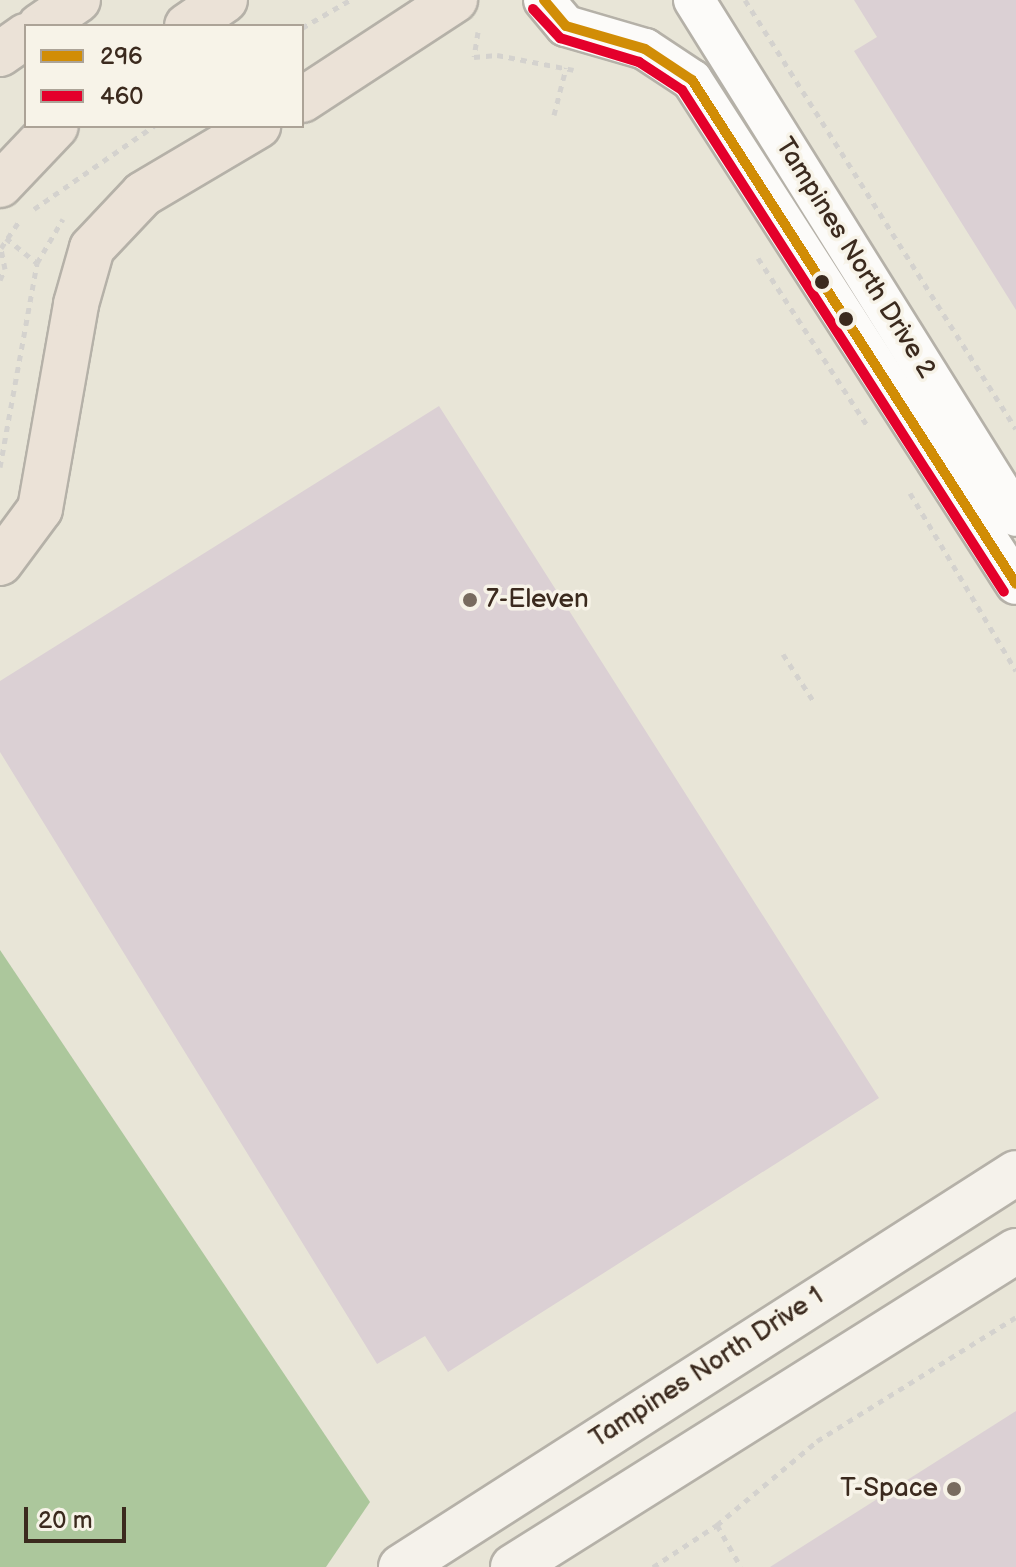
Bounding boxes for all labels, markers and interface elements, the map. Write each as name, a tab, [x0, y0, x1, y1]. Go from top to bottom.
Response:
legend	[24, 24, 304, 128]
text: 296	[100, 42, 143, 71]
text: 460	[100, 82, 143, 111]
street label: Tampines North Drive 2	[768, 132, 942, 384]
unlabelled marker	[814, 274, 830, 290]
unlabelled marker	[838, 311, 854, 327]
place label: 7-Eleven	[486, 584, 589, 616]
marker: 7-Eleven	[461, 591, 479, 609]
street label: Tampines North Drive 1	[585, 1281, 829, 1455]
place label: T-Space	[840, 1473, 938, 1505]
marker: T-Space	[945, 1480, 963, 1498]
scale bar	[28, 1491, 130, 1541]
text: 20 m	[38, 1506, 93, 1535]

